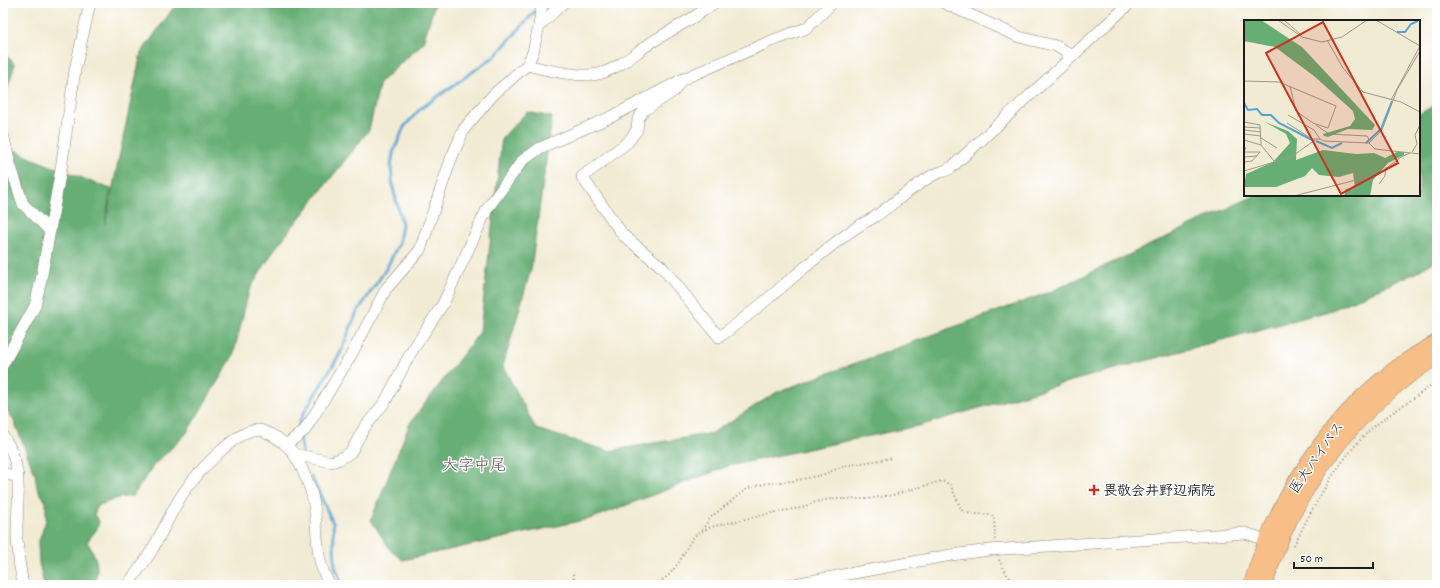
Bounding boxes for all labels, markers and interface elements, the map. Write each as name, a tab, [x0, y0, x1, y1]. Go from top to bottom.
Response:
inset map	[1244, 20, 1420, 196]
street label: 医大バイパス	[1285, 418, 1350, 498]
district label: 大字中尾	[442, 455, 506, 478]
place label: 畏敬会井野辺病院	[1103, 482, 1215, 502]
marker: 畏敬会井野辺病院	[1088, 484, 1100, 496]
scale bar	[1294, 544, 1373, 570]
text: 50 m	[1300, 551, 1323, 568]

